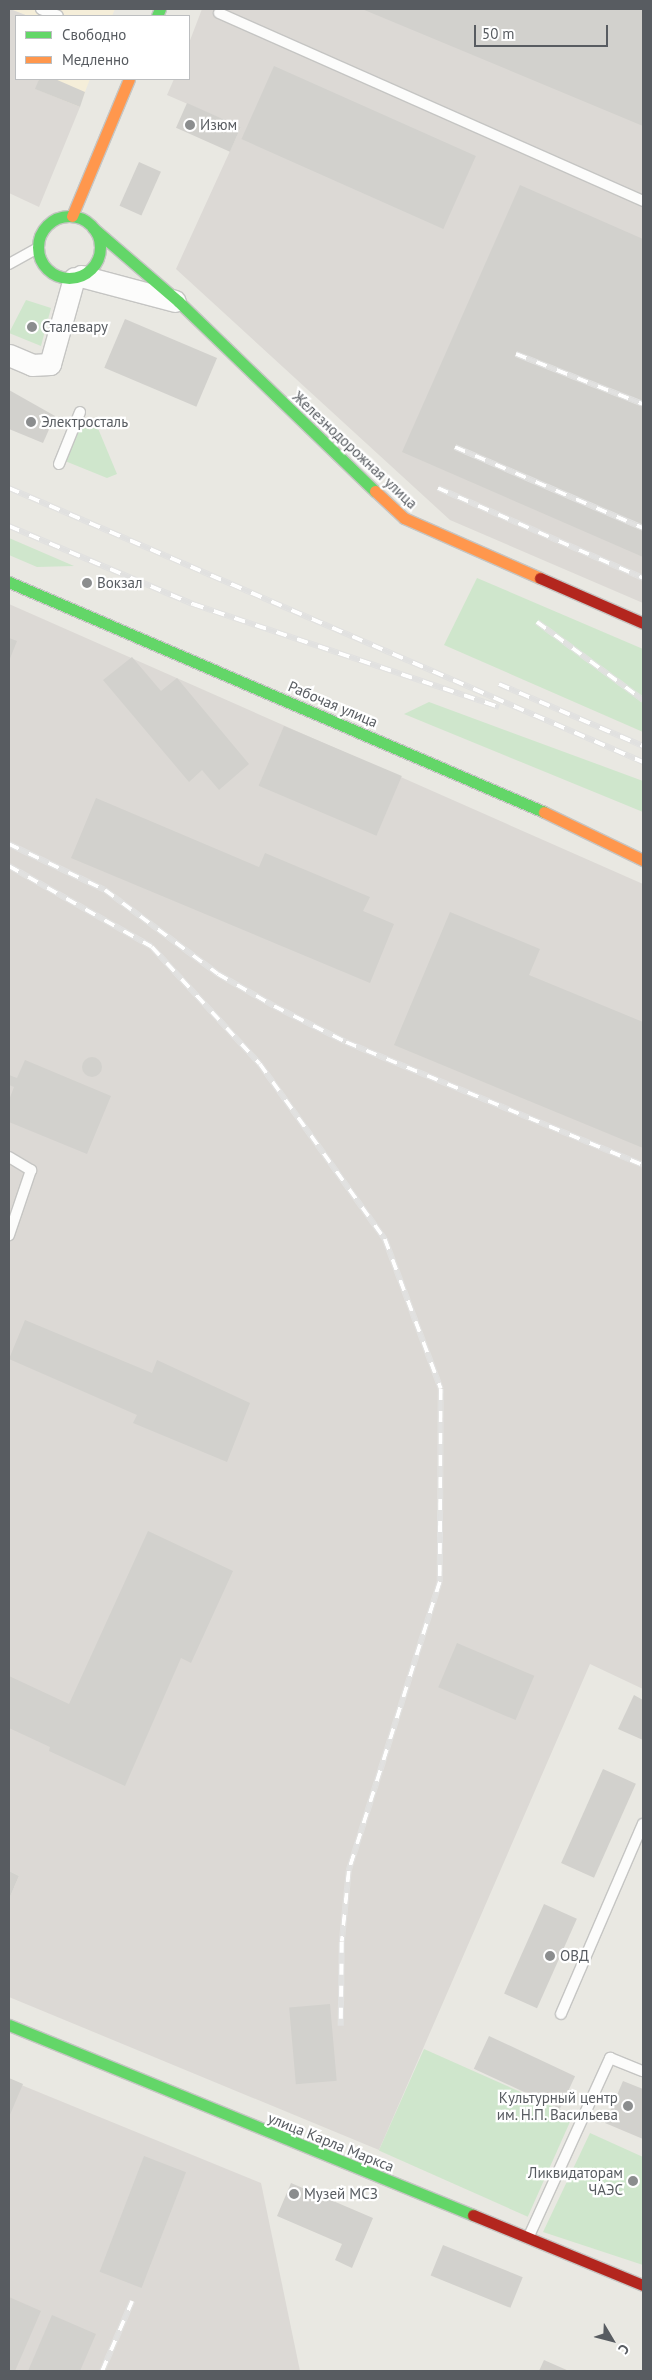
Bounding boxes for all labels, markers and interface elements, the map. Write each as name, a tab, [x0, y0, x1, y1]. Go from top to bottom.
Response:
legend	[15, 15, 190, 80]
scale bar	[477, 15, 611, 47]
text: 50 m	[482, 24, 515, 43]
text: Свободно	[62, 25, 126, 44]
text: Медленно	[62, 50, 129, 69]
place label: Изюм	[200, 116, 237, 134]
marker: Изюм	[184, 119, 196, 131]
place label: Сталевару	[42, 318, 108, 336]
marker: Сталевару	[26, 321, 38, 333]
street label: Железнодорожная улица	[289, 388, 421, 512]
place label: Электросталь	[41, 413, 128, 431]
marker: Электросталь	[25, 416, 37, 428]
place label: Вокзал	[97, 574, 143, 592]
marker: Вокзал	[81, 577, 93, 589]
street label: Рабочая улица	[286, 677, 380, 731]
place label: ОВД	[560, 1947, 589, 1965]
marker: ОВД	[544, 1950, 556, 1962]
place label: Культурный центр им. Н.П. Васильева	[494, 2088, 618, 2123]
marker: Культурный центр им. Н.П. Васильева	[622, 2100, 634, 2112]
street label: улица Карла Маркса	[265, 2108, 397, 2176]
place label: Ликвидаторам ЧАЭС	[528, 2163, 623, 2198]
marker: Ликвидаторам ЧАЭС	[627, 2175, 639, 2187]
place label: Музей МСЗ	[304, 2185, 378, 2203]
marker: Музей МСЗ	[288, 2188, 300, 2200]
north arrow	[587, 2315, 637, 2365]
text: С	[614, 2340, 634, 2358]

